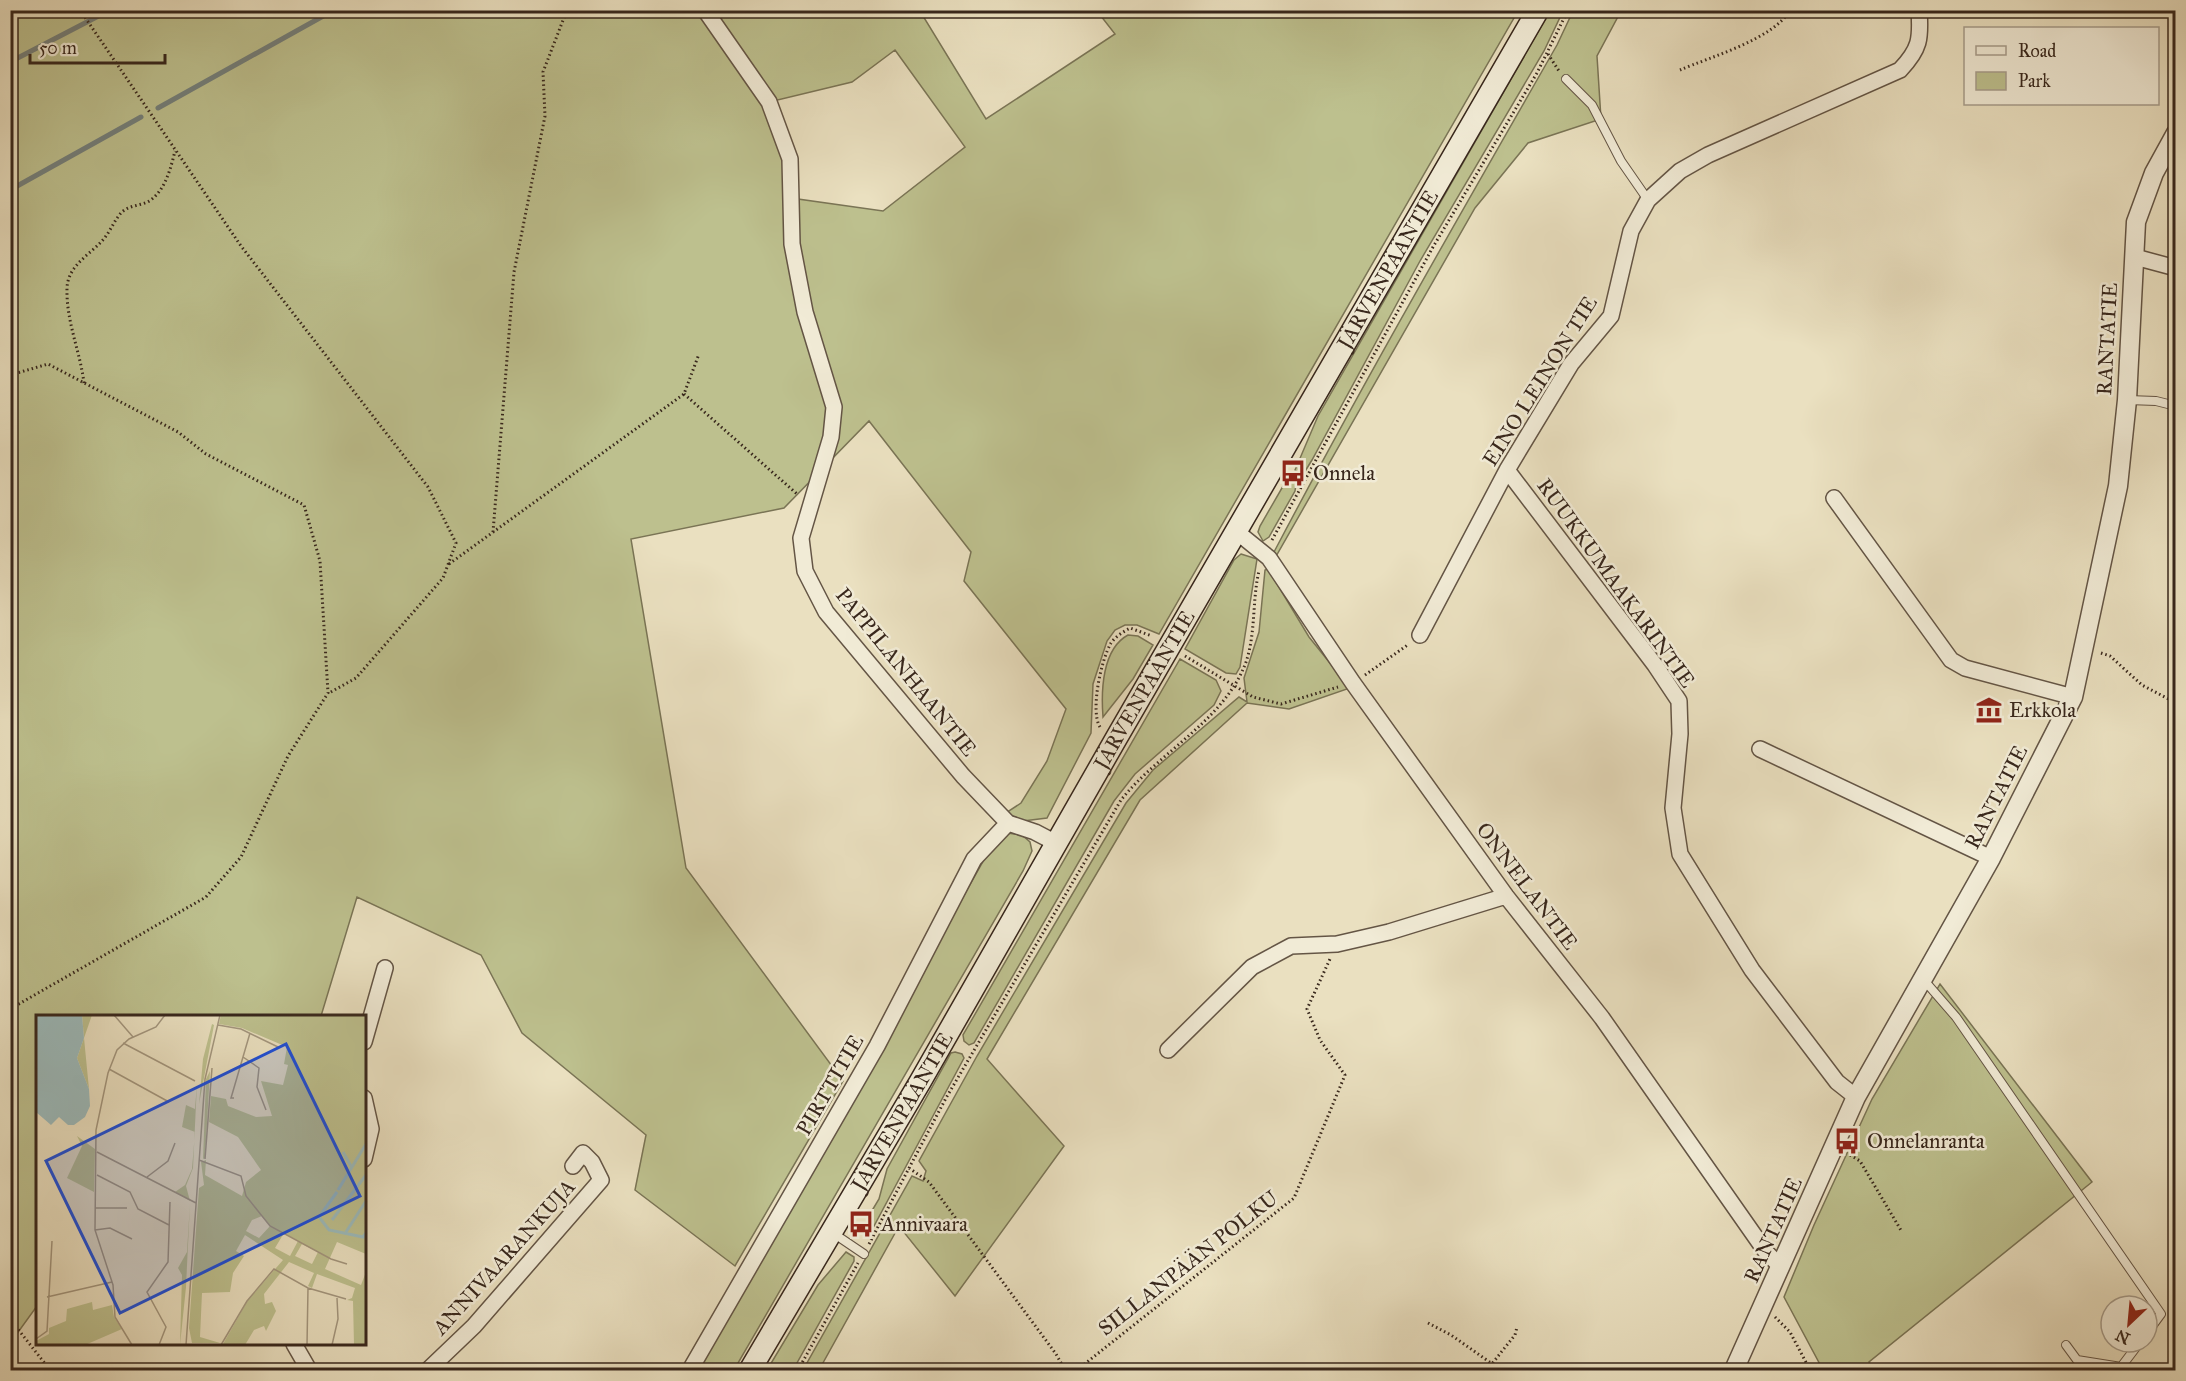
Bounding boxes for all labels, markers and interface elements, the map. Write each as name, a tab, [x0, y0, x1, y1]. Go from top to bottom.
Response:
scale bar	[30, 27, 165, 65]
legend	[1964, 27, 2159, 105]
text: 50 m	[39, 37, 77, 59]
text: Road	[2018, 40, 2056, 62]
text: Park	[2018, 70, 2051, 92]
street label: JÄRVENPÄÄNTIE	[1330, 185, 1444, 355]
street label: RANTATIE	[2091, 282, 2123, 396]
street label: EINO LEINON TIE	[1477, 291, 1603, 471]
bus stop icon: Onnela	[1278, 458, 1308, 488]
place label: Onnela	[1313, 460, 1375, 486]
street label: RUUKKUMAAKARINTIE	[1531, 473, 1701, 693]
street label: PAPPILANHAANTIE	[830, 582, 982, 762]
street label: JÄRVENPÄÄNTIE	[1087, 606, 1200, 776]
museum icon: Erkkola	[1974, 695, 2004, 725]
place label: Erkkola	[2009, 697, 2076, 723]
street label: RANTATIE	[1959, 741, 2033, 853]
street label: ONNELANTIE	[1471, 817, 1583, 955]
inset map	[36, 1015, 366, 1345]
street label: JÄRVENPÄÄNTIE	[845, 1027, 959, 1197]
street label: PIRTTITIE	[791, 1030, 869, 1140]
bus stop icon: Onnelanranta	[1832, 1126, 1862, 1156]
place label: Onnelanranta	[1867, 1128, 1985, 1154]
street label: RANTATIE	[1738, 1173, 1808, 1287]
street label: ANNIVAARANKUJA	[427, 1174, 581, 1341]
street label: SILLANPÄÄN POLKU	[1093, 1184, 1283, 1341]
bus stop icon: Annivaara	[846, 1209, 876, 1239]
place label: Annivaara	[880, 1211, 968, 1237]
north arrow	[2099, 1294, 2159, 1354]
text: N	[2112, 1325, 2133, 1349]

